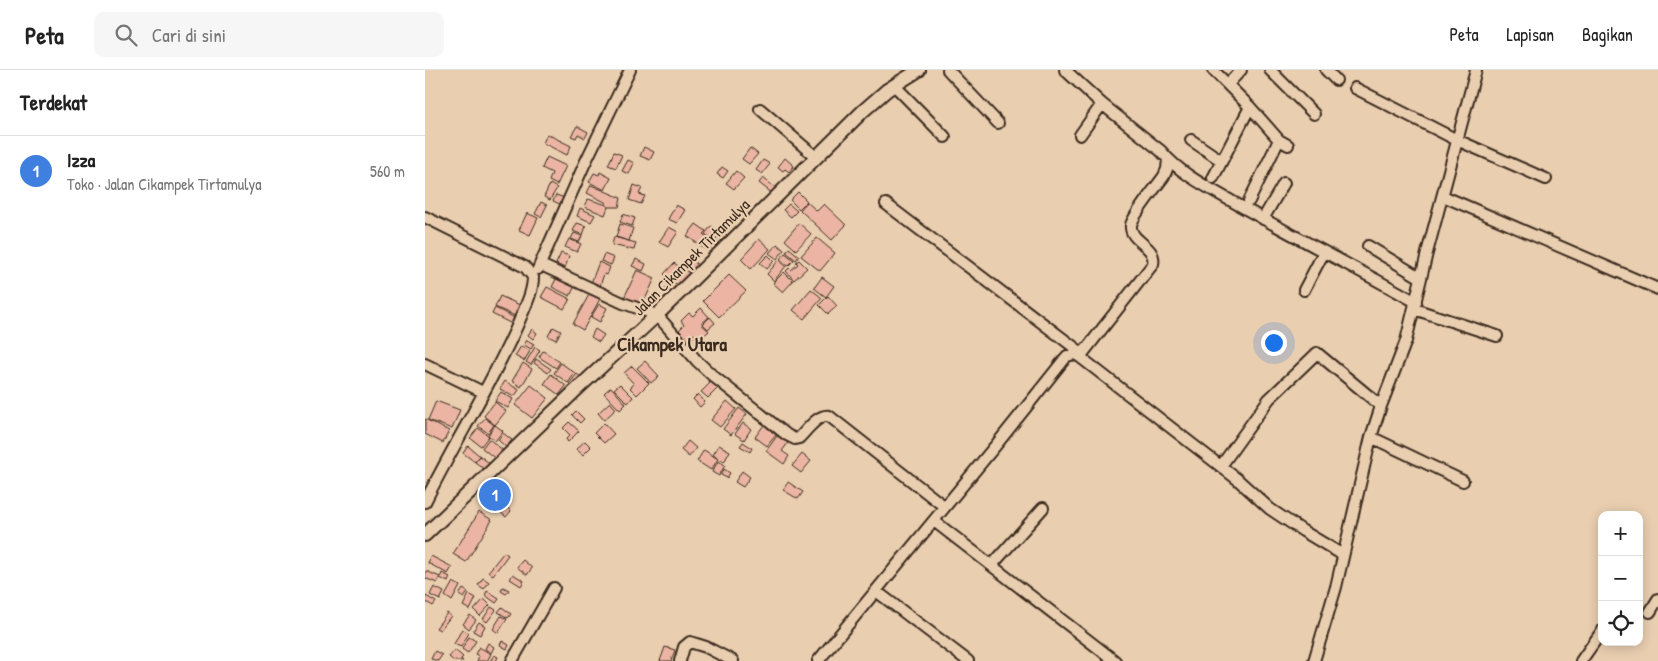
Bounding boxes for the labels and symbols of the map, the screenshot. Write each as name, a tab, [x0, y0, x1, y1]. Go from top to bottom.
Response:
street label: Jalan Cikampek Tirtamulya	[628, 194, 754, 320]
your location	[1261, 330, 1287, 356]
district label: Cikampek Utara	[617, 331, 728, 358]
pin: 1	[479, 476, 511, 514]

